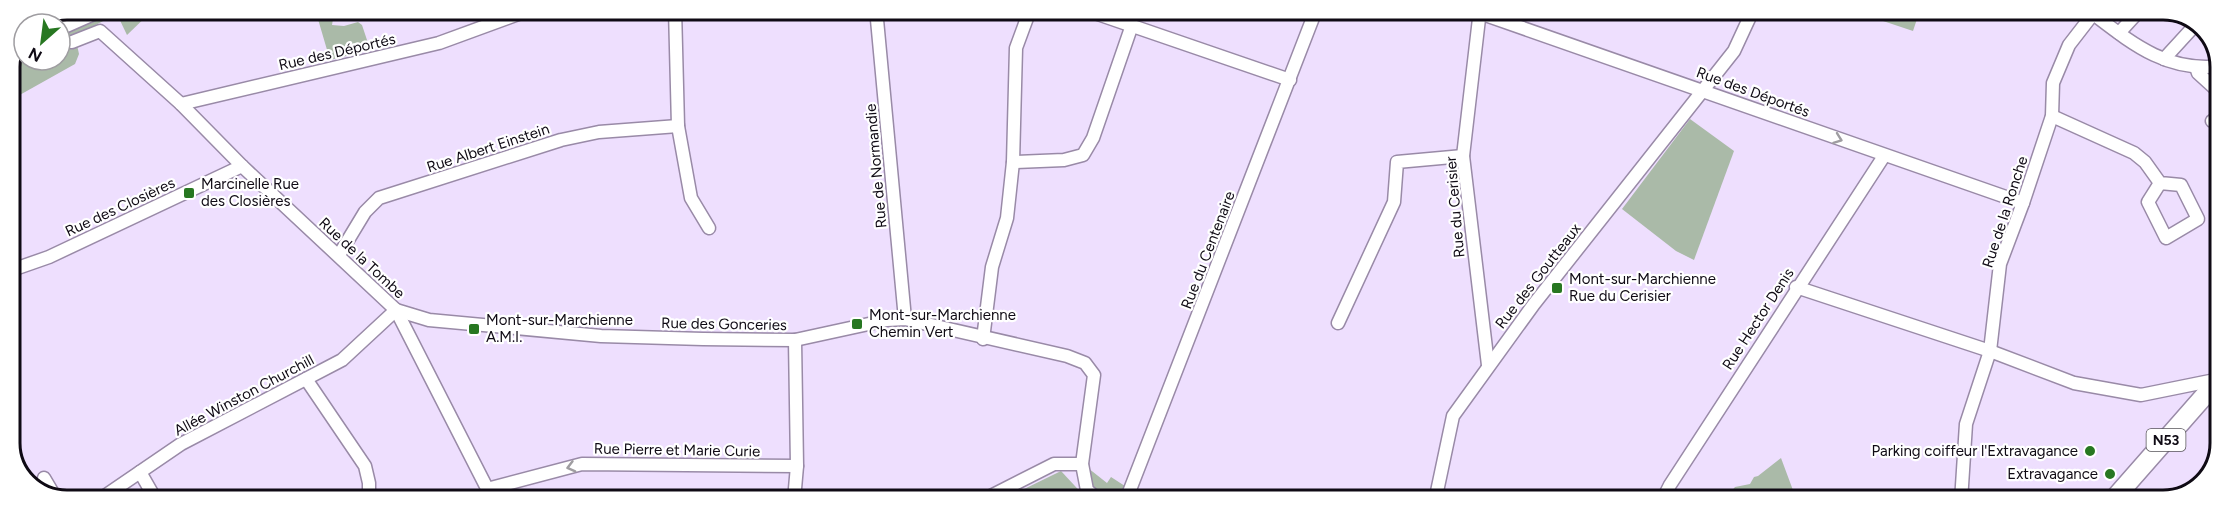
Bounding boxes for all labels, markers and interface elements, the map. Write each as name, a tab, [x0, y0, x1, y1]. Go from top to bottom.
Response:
north arrow	[12, 12, 72, 72]
street label: Rue des Déportés	[277, 30, 397, 74]
text: N	[25, 44, 45, 66]
street label: Rue des Déportés	[1694, 63, 1812, 121]
street label: Rue de Normandie	[862, 103, 890, 229]
street label: Rue Albert Einstein	[424, 120, 552, 176]
one-way arrow	[1832, 132, 1843, 145]
street label: Rue de la Ronche	[1978, 154, 2032, 270]
street label: Rue du Cerisier	[1442, 156, 1468, 258]
street label: Rue des Closières	[62, 174, 178, 240]
place label: Marcinelle Rue des Closières	[201, 175, 299, 210]
marker: Marcinelle Rue des Closières	[182, 186, 196, 200]
street label: Rue du Centenaire	[1177, 189, 1239, 311]
street label: Rue de la Tombe	[315, 214, 409, 302]
street label: Rue des Goutteaux	[1491, 220, 1585, 332]
street label: Rue Hector Denis	[1718, 265, 1798, 373]
place label: Mont-sur-Marchienne Rue du Cerisier	[1569, 270, 1716, 305]
marker: Mont-sur-Marchienne Rue du Cerisier	[1550, 281, 1564, 295]
place label: Mont-sur-Marchienne Chemin Vert	[869, 306, 1016, 341]
place label: Mont-sur-Marchienne A.M.I.	[486, 311, 633, 346]
street label: Rue des Gonceries	[661, 314, 787, 334]
marker: Mont-sur-Marchienne Chemin Vert	[850, 317, 864, 331]
marker: Mont-sur-Marchienne A.M.I.	[467, 322, 481, 336]
street label: Allée Winston Churchill	[171, 351, 317, 439]
road number: N53	[2146, 429, 2186, 451]
street label: Rue Pierre et Marie Curie	[594, 440, 760, 460]
place label: Parking coiffeur l'Extravagance	[1871, 442, 2078, 460]
marker: Parking coiffeur l'Extravagance	[2083, 444, 2097, 458]
one-way arrow	[566, 460, 577, 472]
place label: Extravagance	[2007, 465, 2098, 483]
marker: Extravagance	[2103, 467, 2117, 481]

